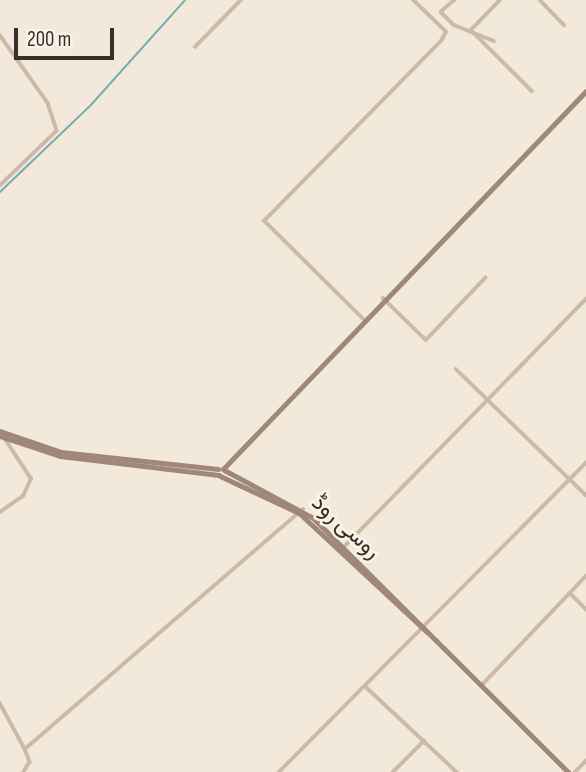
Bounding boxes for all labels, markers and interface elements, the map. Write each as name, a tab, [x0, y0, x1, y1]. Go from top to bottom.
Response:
scale bar	[18, 14, 117, 58]
text: 200 m	[27, 27, 71, 52]
street label: روسی روڈ	[306, 489, 386, 565]

